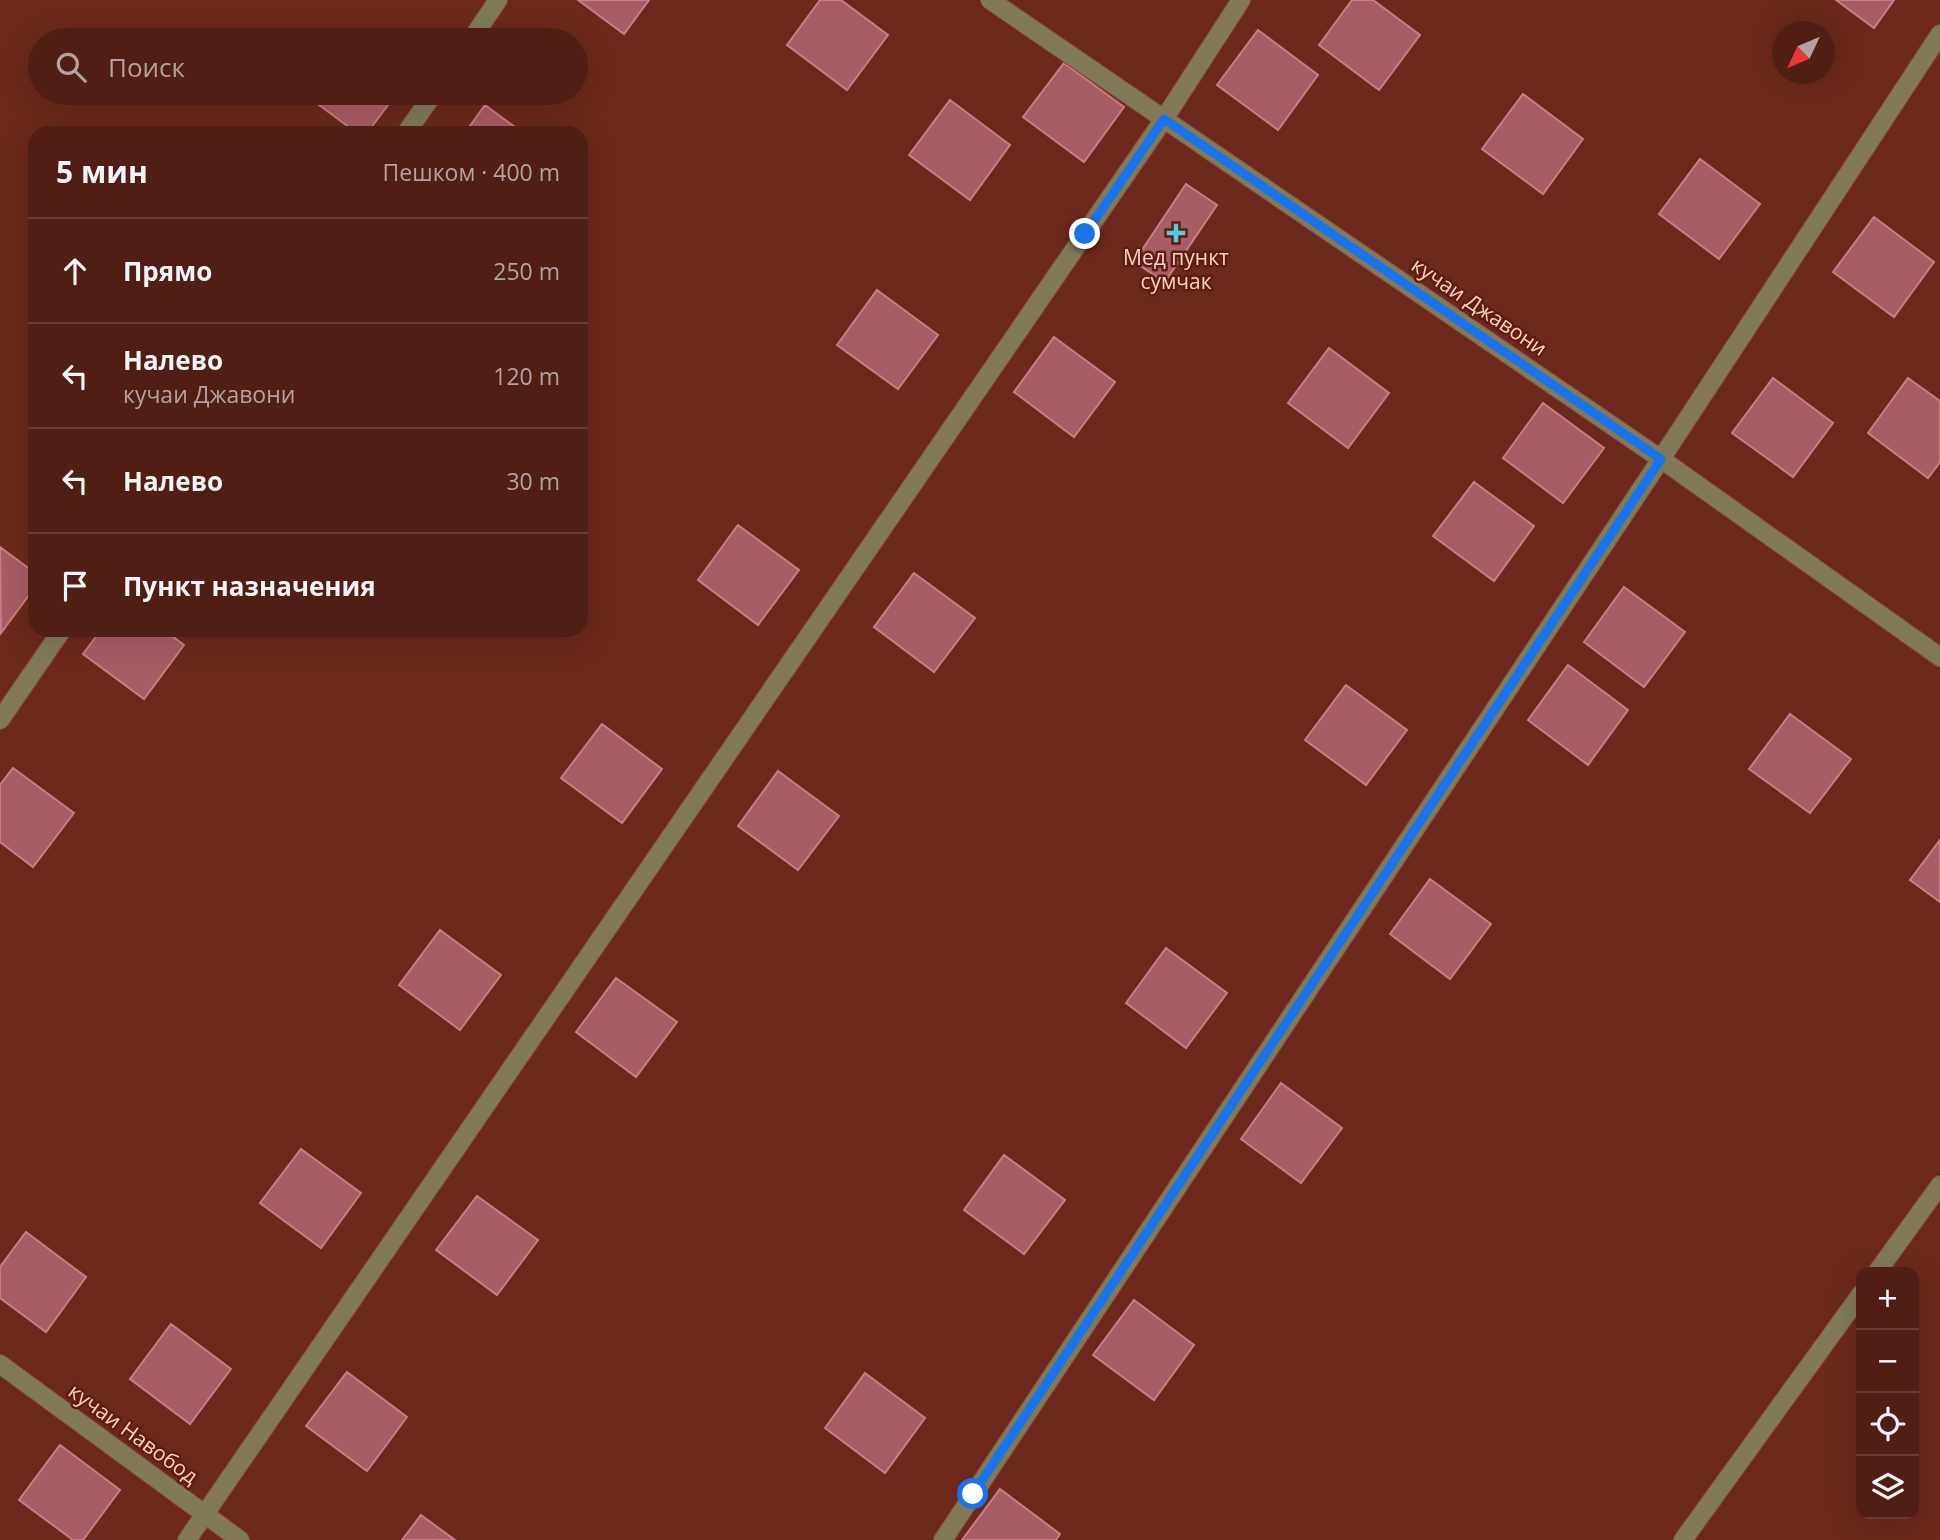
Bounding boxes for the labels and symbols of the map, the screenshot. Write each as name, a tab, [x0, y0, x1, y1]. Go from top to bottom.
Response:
north arrow	[1772, 21, 1835, 84]
route end	[1069, 218, 1100, 249]
marker: Мед пункт сумчак	[1166, 223, 1186, 243]
place label: Мед пункт сумчак	[1123, 243, 1229, 295]
street label: кучаи Джавони	[1406, 251, 1553, 362]
street label: кучаи Навобод	[63, 1377, 204, 1490]
route start	[957, 1478, 988, 1509]

